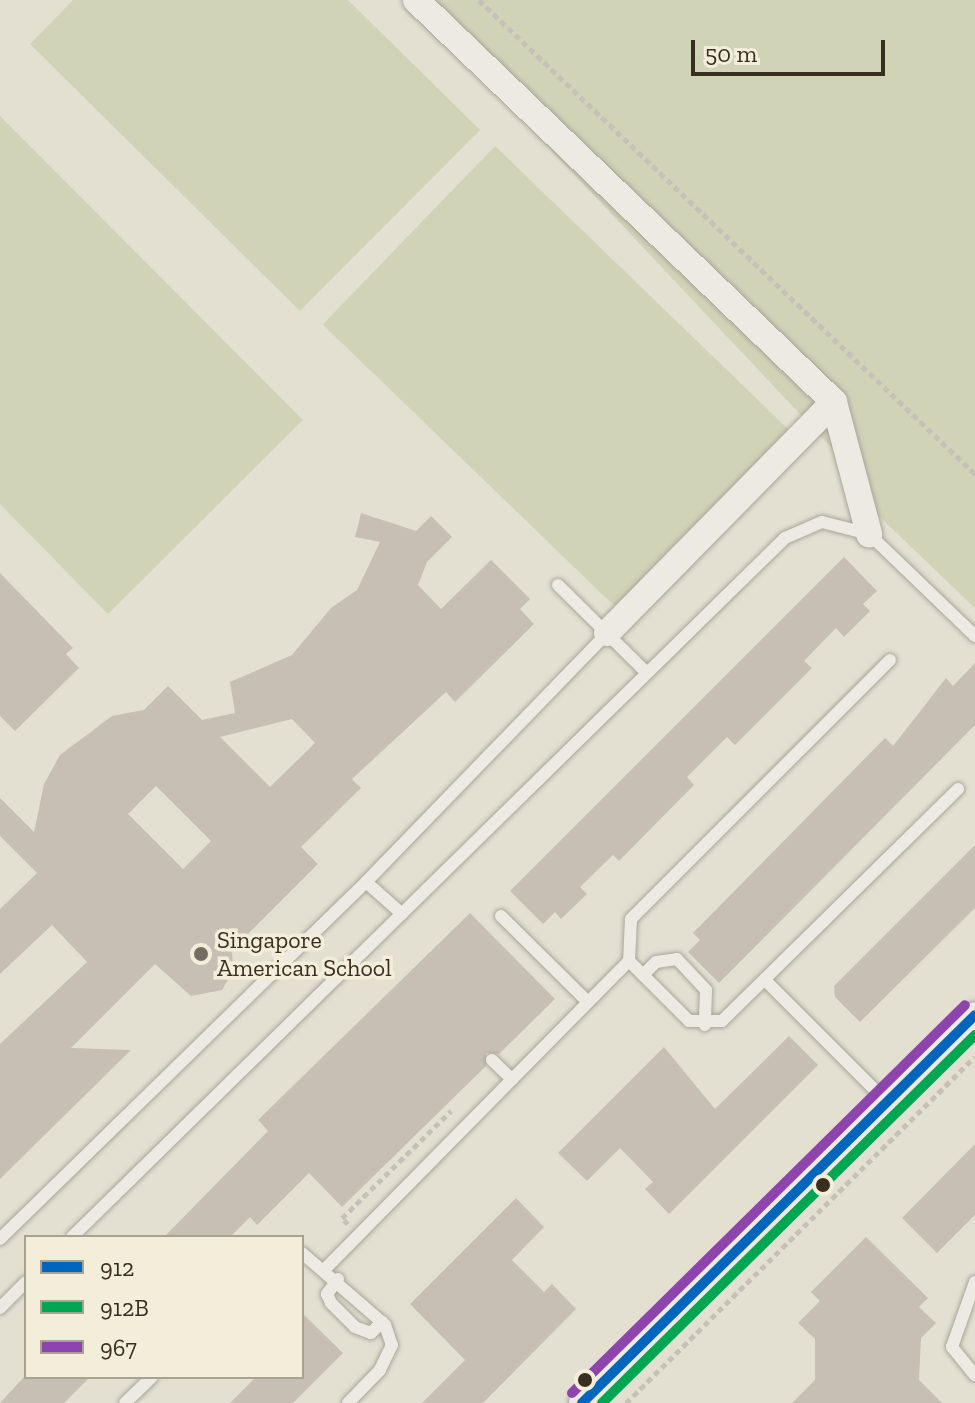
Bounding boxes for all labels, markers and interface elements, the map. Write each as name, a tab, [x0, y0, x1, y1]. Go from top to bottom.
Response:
scale bar	[695, 24, 889, 74]
text: 50 m	[705, 39, 757, 68]
place label: Singapore American School	[217, 926, 392, 982]
marker: Singapore American School	[192, 945, 210, 963]
unlabelled marker	[815, 1177, 831, 1193]
legend	[24, 1235, 304, 1379]
text: 912	[100, 1253, 134, 1282]
text: 912B	[100, 1293, 149, 1322]
text: 967	[100, 1333, 137, 1362]
unlabelled marker	[577, 1372, 593, 1388]

